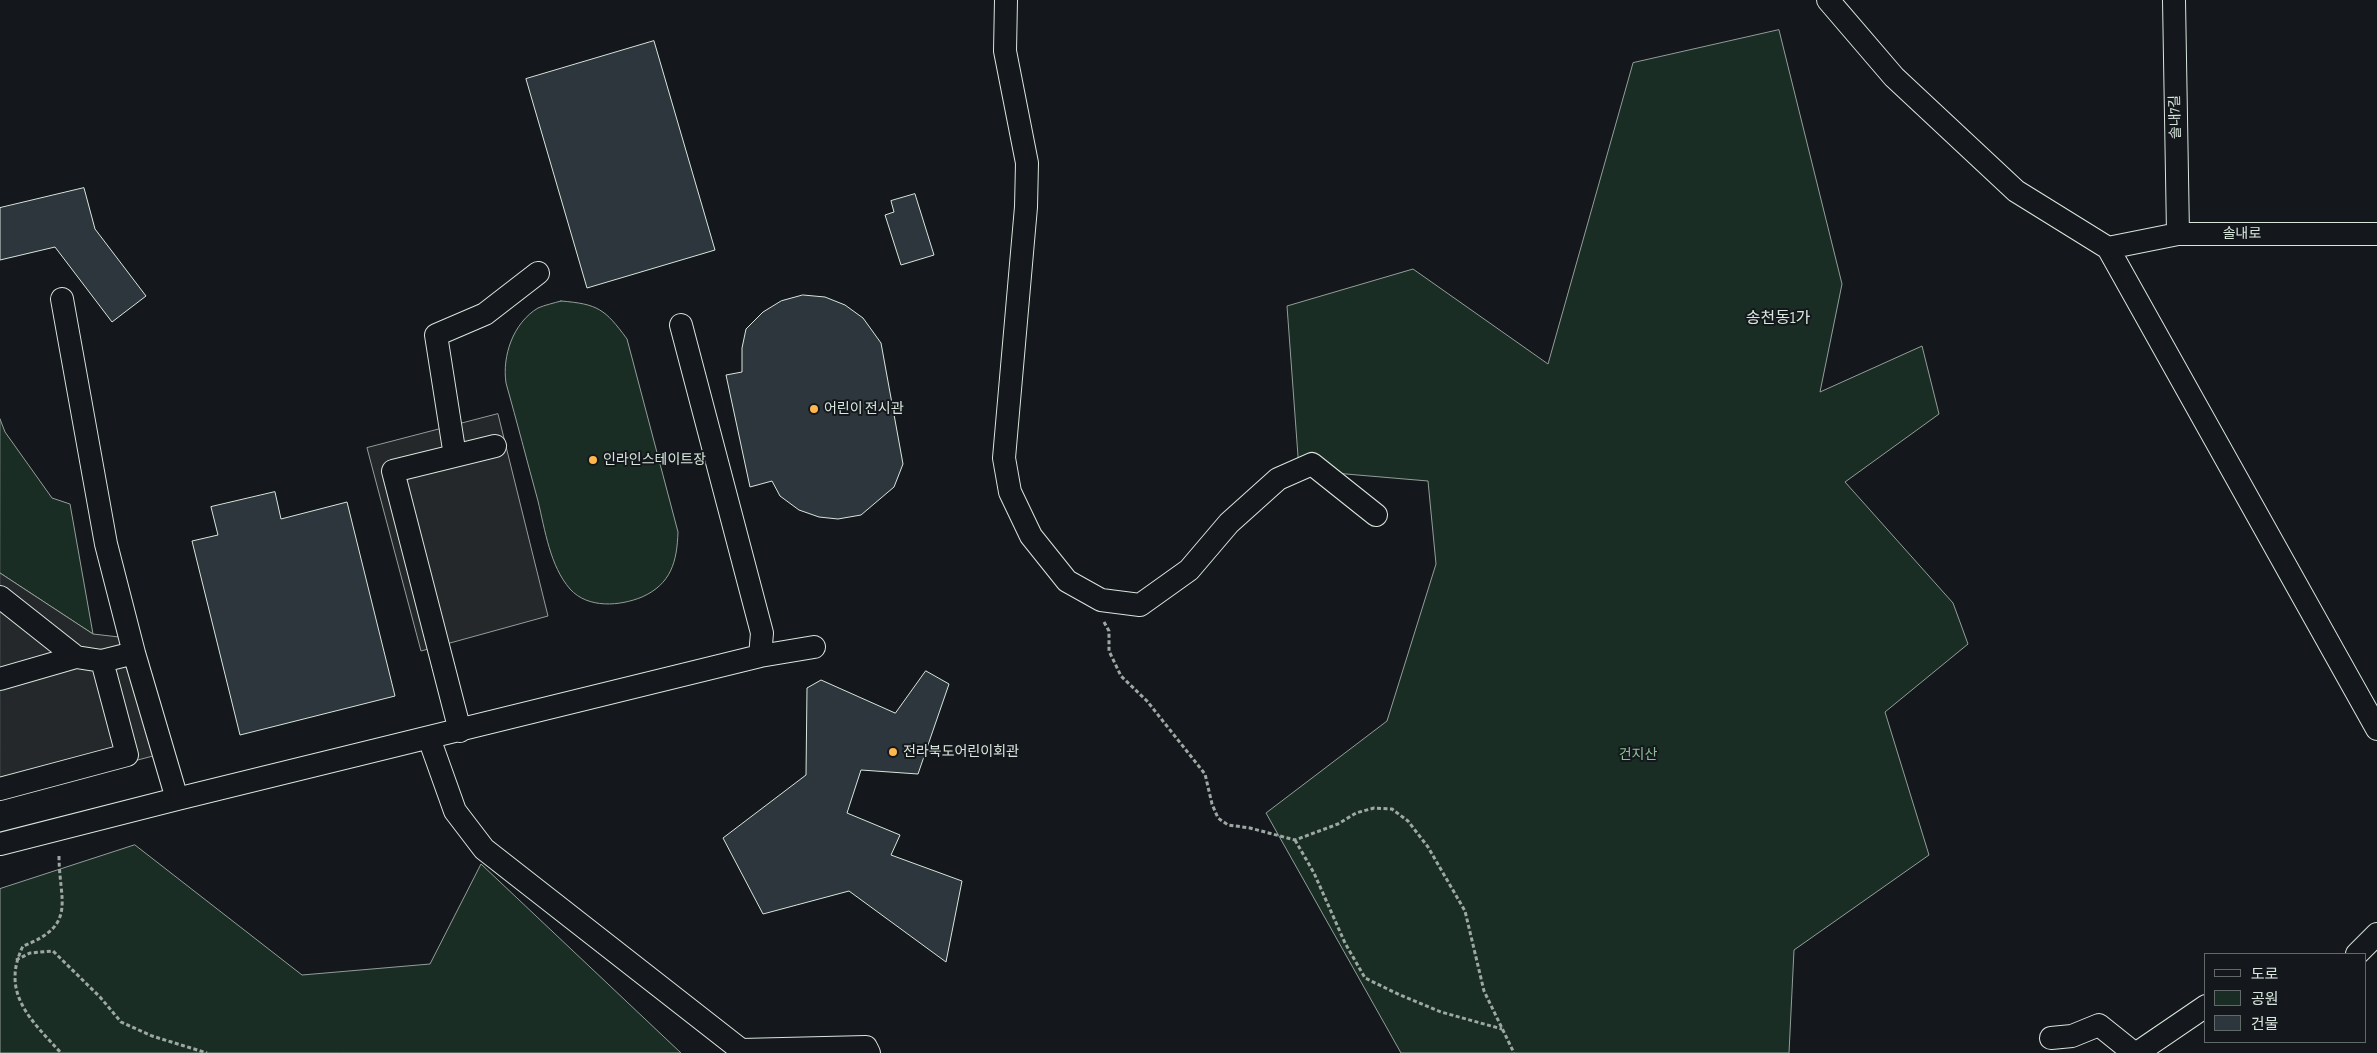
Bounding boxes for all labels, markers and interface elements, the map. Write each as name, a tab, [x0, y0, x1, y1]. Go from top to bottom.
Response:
street label: 솔내7길	[2167, 95, 2185, 139]
street label: 솔내로	[2223, 226, 2261, 242]
district label: 송천동1가	[1746, 309, 1810, 329]
place label: 어린이 전시관	[824, 401, 904, 417]
marker: 어린이 전시관	[808, 403, 820, 415]
place label: 인라인스테이트장	[603, 452, 706, 468]
marker: 인라인스테이트장	[587, 454, 599, 466]
place label: 전라북도어린이회관	[903, 744, 1019, 760]
marker: 전라북도어린이회관	[887, 746, 899, 758]
park label: 건지산	[1619, 747, 1657, 763]
legend	[2204, 953, 2367, 1043]
text: 도로	[2251, 965, 2279, 984]
text: 공원	[2251, 990, 2279, 1009]
text: 건물	[2251, 1015, 2279, 1034]

